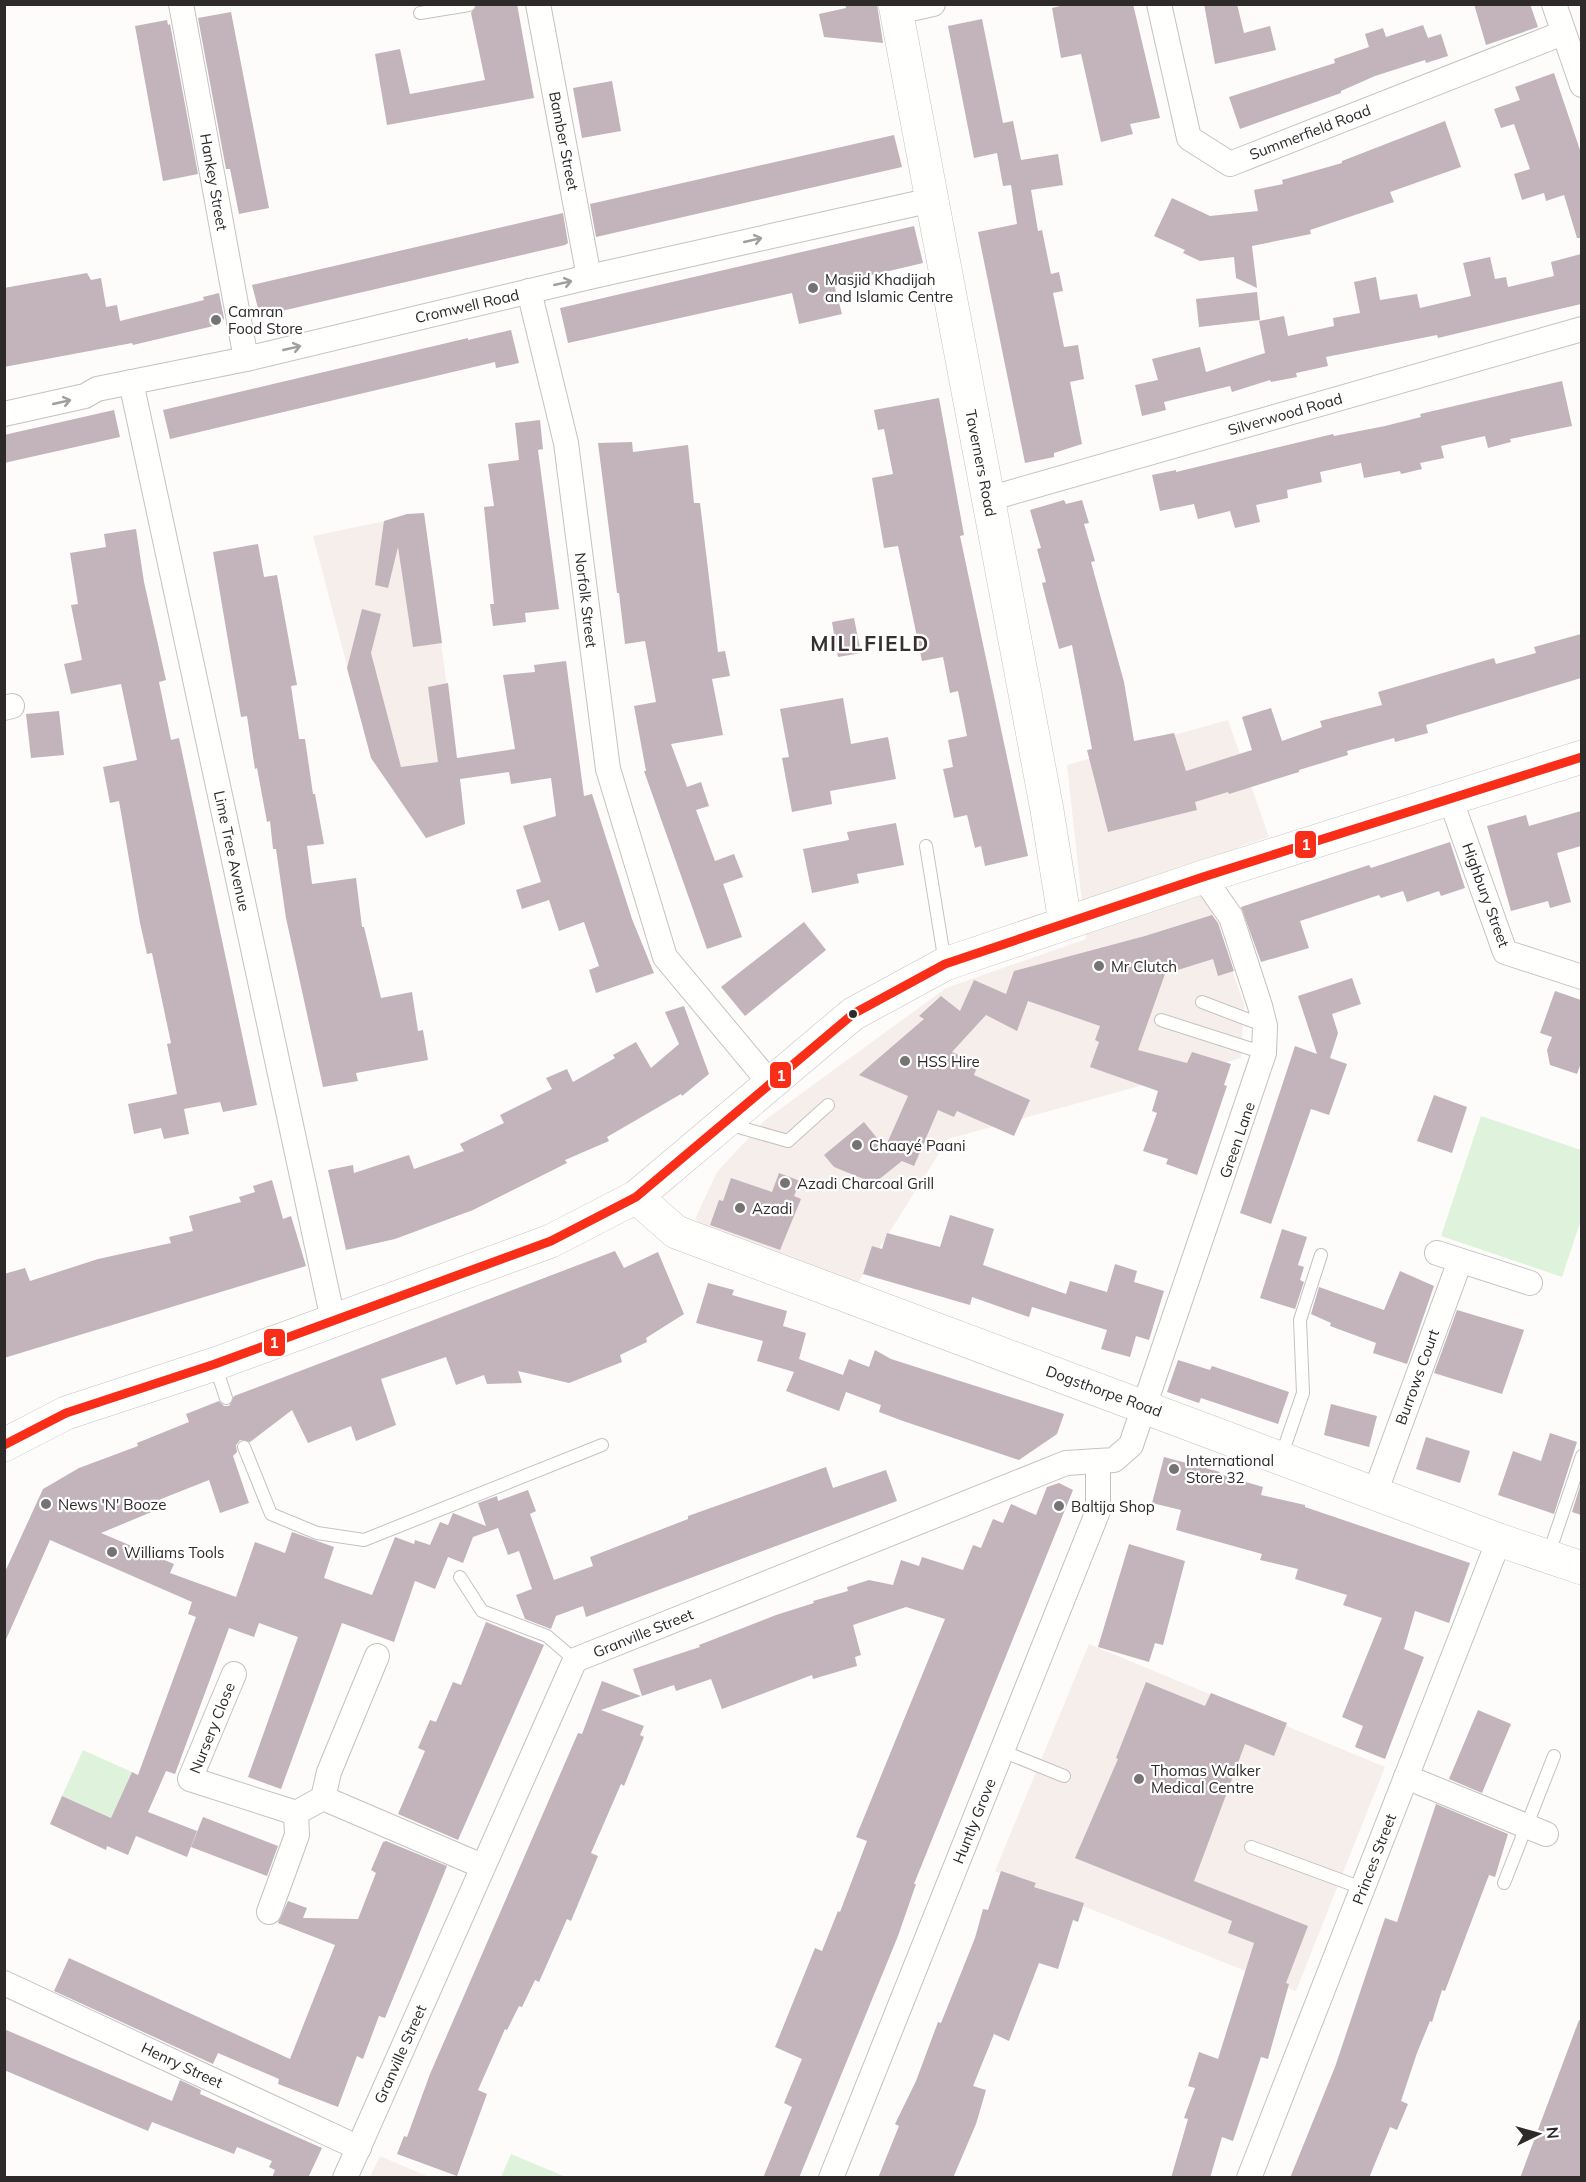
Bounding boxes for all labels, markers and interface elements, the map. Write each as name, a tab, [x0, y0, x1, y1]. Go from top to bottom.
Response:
street label: Bamber Street	[545, 90, 583, 192]
street label: Summerfield Road	[1247, 100, 1373, 164]
street label: Hankey Street	[196, 132, 232, 232]
one-way arrow	[743, 234, 763, 245]
place label: Masjid Khadijah and Islamic Centre	[825, 270, 953, 306]
one-way arrow	[553, 277, 572, 288]
marker: Masjid Khadijah and Islamic Centre	[806, 281, 820, 295]
street label: Cromwell Road	[413, 285, 521, 327]
place label: Camran Food Store	[228, 302, 303, 338]
marker: Camran Food Store	[209, 313, 223, 327]
one-way arrow	[282, 341, 301, 353]
street label: Silverwood Road	[1226, 389, 1344, 439]
one-way arrow	[52, 395, 71, 407]
street label: Taverners Road	[961, 408, 1001, 518]
street label: Norfolk Street	[571, 551, 601, 649]
district label: MILLFIELD	[810, 630, 930, 656]
street label: Lime Tree Avenue	[210, 789, 254, 913]
line badge: 1	[1294, 830, 1317, 859]
text: 1	[1301, 834, 1311, 854]
street label: Highbury Street	[1458, 840, 1514, 950]
place label: Mr Clutch	[1111, 957, 1177, 976]
marker: Mr Clutch	[1092, 959, 1106, 973]
unlabelled marker	[847, 1008, 859, 1020]
place label: HSS Hire	[917, 1052, 980, 1071]
marker: HSS Hire	[898, 1054, 912, 1068]
line badge: 1	[769, 1061, 792, 1089]
text: 1	[776, 1065, 786, 1085]
street label: Green Lane	[1215, 1099, 1259, 1181]
place label: Chaayé Paani	[869, 1136, 966, 1155]
marker: Chaayé Paani	[850, 1138, 864, 1152]
place label: Azadi Charcoal Grill	[797, 1174, 934, 1193]
marker: Azadi Charcoal Grill	[778, 1176, 792, 1190]
place label: Azadi	[752, 1199, 792, 1218]
marker: Azadi	[733, 1201, 747, 1215]
street label: Burrows Court	[1391, 1327, 1443, 1427]
line badge: 1	[263, 1328, 286, 1357]
text: 1	[269, 1332, 279, 1352]
street label: Dogsthorpe Road	[1043, 1361, 1165, 1421]
place label: International Store 32	[1186, 1451, 1274, 1487]
marker: International Store 32	[1167, 1462, 1181, 1476]
place label: News 'N' Booze	[58, 1495, 166, 1514]
marker: News 'N' Booze	[39, 1497, 53, 1511]
place label: Baltija Shop	[1071, 1497, 1155, 1516]
marker: Baltija Shop	[1052, 1499, 1066, 1513]
place label: Williams Tools	[124, 1543, 225, 1562]
marker: Williams Tools	[105, 1545, 119, 1559]
street label: Granville Street	[590, 1604, 696, 1662]
street label: Nursery Close	[185, 1680, 239, 1776]
place label: Thomas Walker Medical Centre	[1151, 1761, 1261, 1797]
marker: Thomas Walker Medical Centre	[1132, 1772, 1146, 1786]
street label: Huntly Grove	[948, 1776, 1000, 1866]
street label: Princes Street	[1348, 1811, 1400, 1907]
street label: Granville Street	[370, 2002, 430, 2106]
street label: Henry Street	[138, 2038, 226, 2092]
north arrow	[1508, 2104, 1568, 2164]
text: N	[1542, 2126, 1563, 2140]

